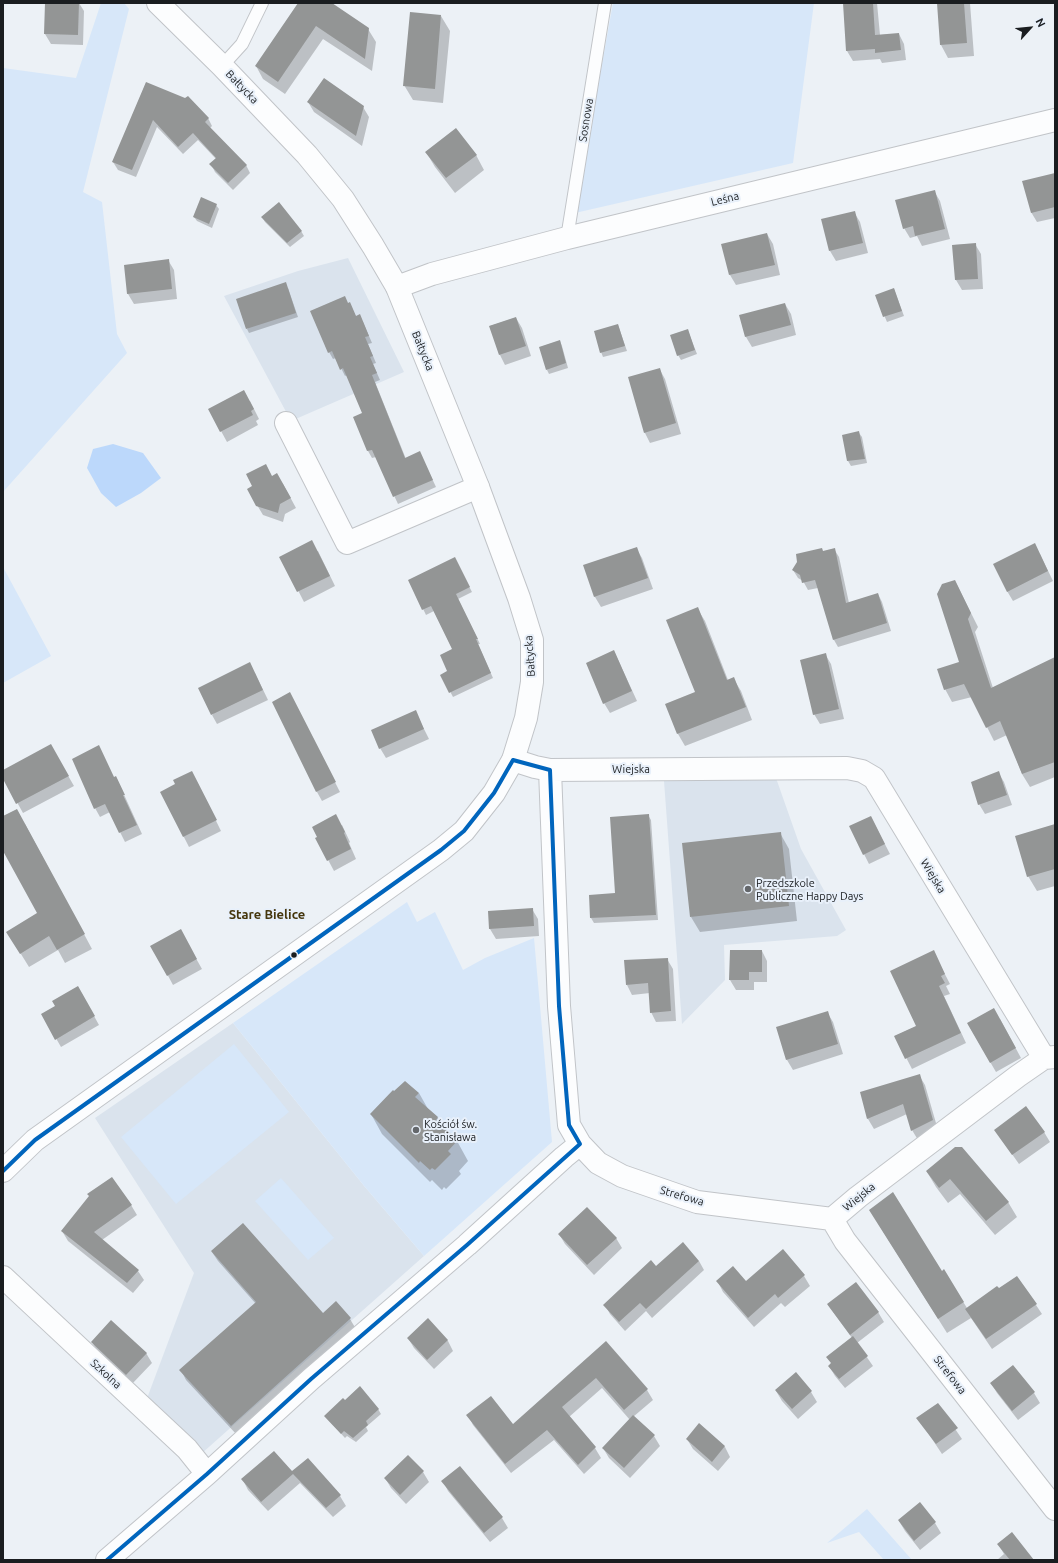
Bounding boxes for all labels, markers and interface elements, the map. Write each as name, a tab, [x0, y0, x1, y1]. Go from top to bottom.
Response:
north arrow	[1010, 8, 1050, 48]
text: N	[1033, 16, 1048, 29]
street label: Bałtycka	[223, 67, 261, 107]
street label: Sosnowa	[576, 97, 596, 143]
street label: Leśna	[710, 189, 740, 209]
street label: Bałtycka	[409, 329, 437, 373]
street label: Bałtycka	[522, 635, 538, 677]
street label: Wiejska	[612, 762, 650, 776]
street label: Wiejska	[918, 856, 948, 896]
place label: Przedszkole Publiczne Happy Days	[756, 876, 863, 902]
marker: Przedszkole Publiczne Happy Days	[743, 884, 753, 894]
district label: Stare Bielice	[229, 907, 305, 923]
unlabelled marker	[289, 950, 299, 960]
place label: Kościół św. Stanisława	[424, 1117, 477, 1143]
marker: Kościół św. Stanisława	[411, 1125, 421, 1135]
street label: Wiejska	[840, 1180, 878, 1214]
street label: Strefowa	[659, 1183, 705, 1209]
street label: Strefowa	[931, 1353, 969, 1397]
street label: Szkolna	[88, 1356, 124, 1392]

